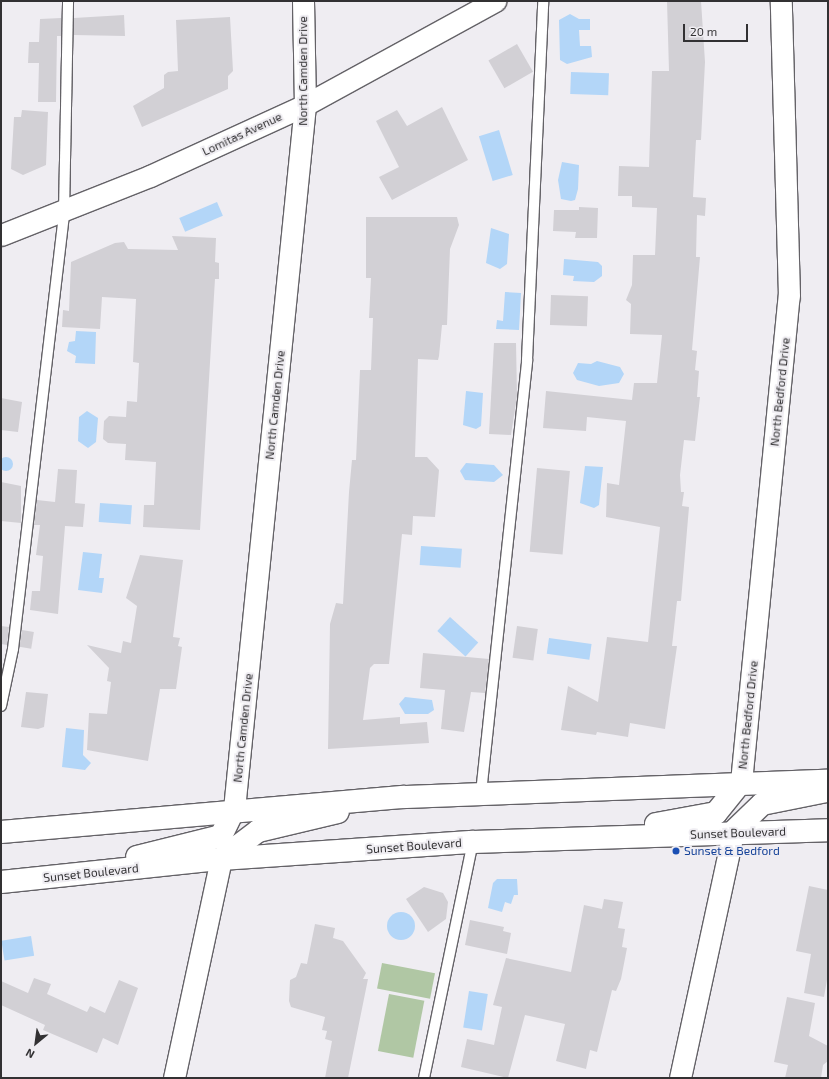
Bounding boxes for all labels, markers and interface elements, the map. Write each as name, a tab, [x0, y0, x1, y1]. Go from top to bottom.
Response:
street label: North Camden Drive	[296, 16, 310, 126]
scale bar	[685, 16, 750, 42]
text: 20 m	[690, 24, 717, 38]
street label: Lomitas Avenue	[200, 109, 284, 159]
street label: North Bedford Drive	[767, 337, 793, 447]
street label: North Camden Drive	[262, 350, 288, 460]
street label: North Bedford Drive	[735, 660, 761, 770]
street label: North Camden Drive	[230, 673, 256, 783]
street label: Sunset Boulevard	[690, 824, 786, 842]
street label: Sunset Boulevard	[366, 835, 462, 857]
place label: Sunset & Bedford	[684, 844, 780, 858]
marker: Sunset & Bedford	[671, 846, 681, 856]
street label: Sunset Boulevard	[43, 861, 139, 885]
north arrow	[16, 1023, 56, 1063]
text: N	[23, 1046, 37, 1062]

